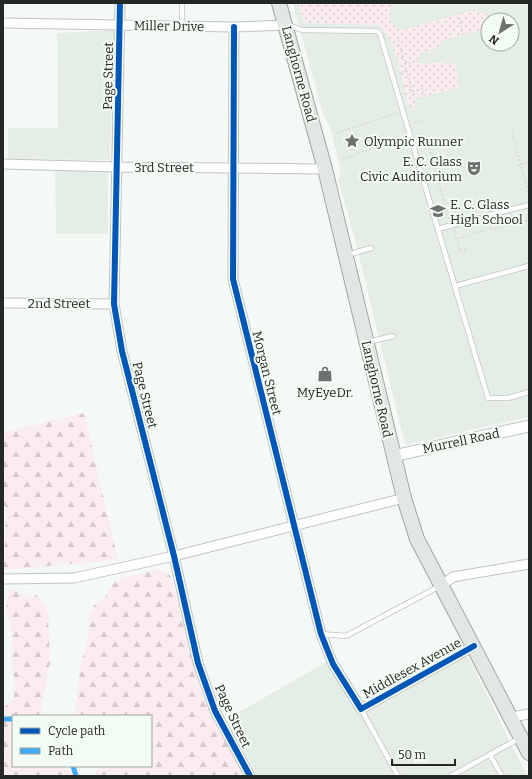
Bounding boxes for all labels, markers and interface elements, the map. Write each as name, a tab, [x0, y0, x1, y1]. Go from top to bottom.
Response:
north arrow	[480, 12, 520, 52]
street label: Miller Drive	[134, 18, 204, 34]
street label: Langhorne Road	[279, 24, 319, 124]
text: N	[487, 32, 502, 47]
street label: Page Street	[100, 42, 116, 110]
place icon: Olympic Runner	[343, 132, 361, 150]
place label: Olympic Runner	[364, 134, 463, 149]
place label: E. C. Glass Civic Auditorium	[360, 154, 463, 184]
theatre icon: E. C. Glass Civic Auditorium	[465, 159, 483, 177]
street label: 3rd Street	[134, 160, 194, 175]
place label: E. C. Glass High School	[450, 197, 523, 227]
school or university icon: E. C. Glass High School	[429, 202, 447, 220]
street label: 2nd Street	[28, 296, 90, 311]
street label: Morgan Street	[249, 329, 285, 417]
street label: Langhorne Road	[359, 339, 396, 439]
street label: Page Street	[129, 360, 161, 430]
shop icon: MyEyeDr.	[316, 365, 334, 383]
place label: MyEyeDr.	[297, 385, 353, 400]
street label: Murrell Road	[421, 425, 501, 456]
street label: Middlesex Avenue	[360, 635, 464, 701]
street label: Page Street	[212, 682, 254, 750]
legend	[12, 715, 152, 767]
text: Cycle path	[48, 724, 106, 738]
scale bar	[392, 741, 455, 767]
text: Path	[48, 744, 74, 758]
text: 50 m	[398, 748, 427, 762]

